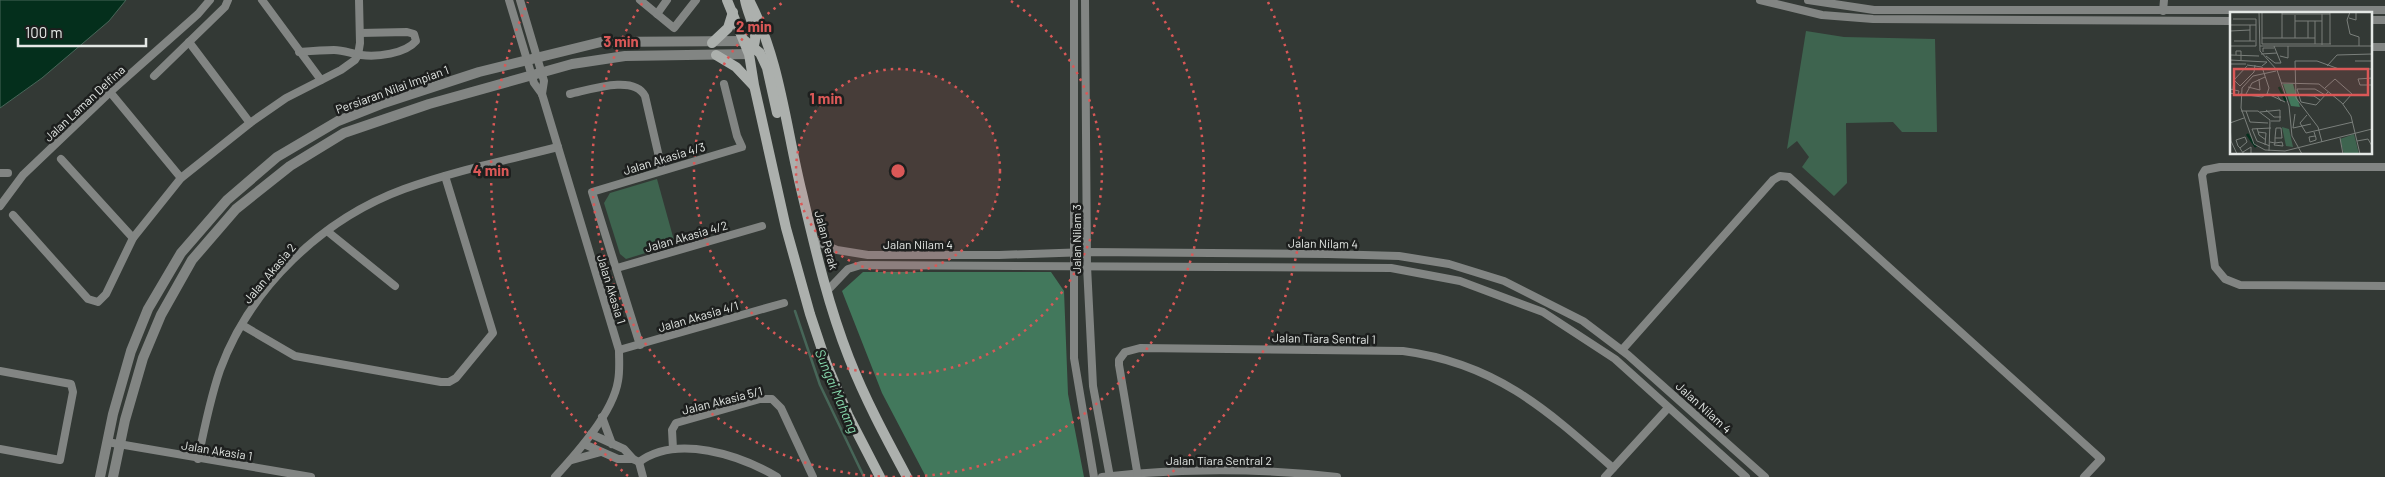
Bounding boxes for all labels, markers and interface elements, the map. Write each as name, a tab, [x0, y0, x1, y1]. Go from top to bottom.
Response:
inset map	[2230, 12, 2372, 155]
scale bar	[18, 15, 145, 47]
text: 2 min	[736, 17, 772, 35]
text: 100 m	[25, 23, 63, 41]
text: 3 min	[603, 32, 639, 50]
street label: Jalan Laman Delfina	[41, 62, 127, 144]
street label: Persiaran Nilai Impian 1	[334, 62, 450, 116]
text: 1 min	[810, 89, 842, 107]
street label: Jalan Akasia 4/3	[621, 139, 707, 177]
text: 4 min	[473, 161, 509, 179]
centre of rings	[889, 162, 907, 180]
street label: Jalan Nilam 3	[1069, 204, 1083, 274]
street label: Jalan Perak	[812, 209, 842, 271]
street label: Jalan Akasia 4/2	[643, 218, 729, 254]
street label: Jalan Nilam 4	[1288, 235, 1358, 251]
street label: Jalan Nilam 4	[883, 237, 953, 251]
street label: Jalan Akasia 2	[240, 240, 298, 306]
street label: Jalan Akasia 1	[595, 253, 629, 325]
street label: Jalan Akasia 4/1	[656, 298, 740, 334]
street label: Jalan Tiara Sentral 1	[1272, 330, 1376, 346]
water label: Sungai Mahang	[812, 346, 862, 436]
street label: Jalan Nilam 4	[1673, 378, 1735, 436]
street label: Jalan Akasia 5/1	[680, 383, 764, 417]
street label: Jalan Akasia 1	[180, 437, 254, 463]
street label: Jalan Tiara Sentral 2	[1166, 453, 1272, 467]

